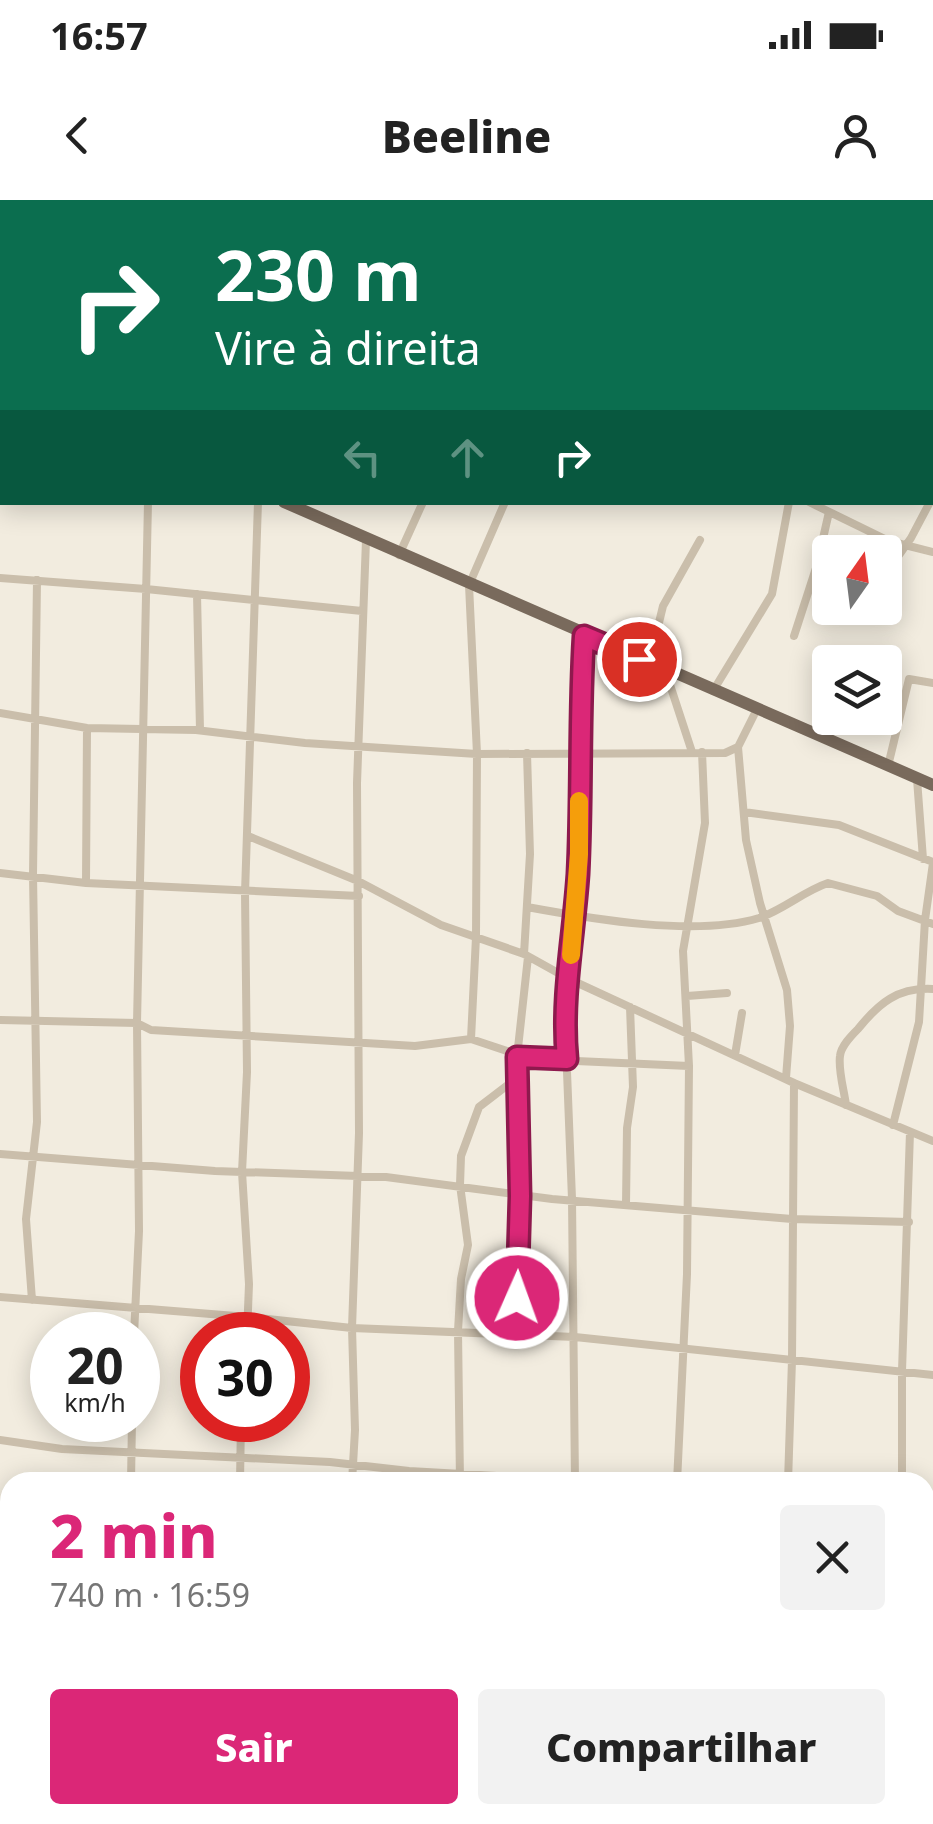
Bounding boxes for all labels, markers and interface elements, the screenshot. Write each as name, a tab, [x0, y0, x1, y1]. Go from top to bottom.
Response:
text: 16:57	[50, 9, 148, 61]
text: Beeline	[382, 105, 551, 166]
icon: back	[50, 108, 105, 163]
icon: person	[828, 108, 883, 163]
text: 230 m	[215, 226, 422, 322]
icon: right	[50, 240, 180, 370]
text: Vire à direita	[215, 317, 481, 378]
icon: left	[335, 430, 390, 485]
icon: ahead	[440, 430, 495, 485]
icon: right	[545, 430, 600, 485]
north arrow	[812, 535, 902, 625]
map controls	[812, 535, 902, 735]
pin	[597, 617, 682, 702]
icon: arrive	[612, 632, 667, 687]
button: layers	[812, 645, 902, 735]
position arrow	[465, 1246, 569, 1350]
speed limit sign: 30	[180, 1312, 310, 1442]
text: 20	[66, 1331, 124, 1399]
text: km/h	[64, 1385, 126, 1419]
text: 2 min	[50, 1494, 218, 1576]
button: close	[780, 1505, 885, 1610]
text: 740 m · 16:59	[50, 1573, 250, 1616]
button: Sair	[50, 1689, 458, 1804]
button: Compartilhar	[478, 1689, 885, 1804]

